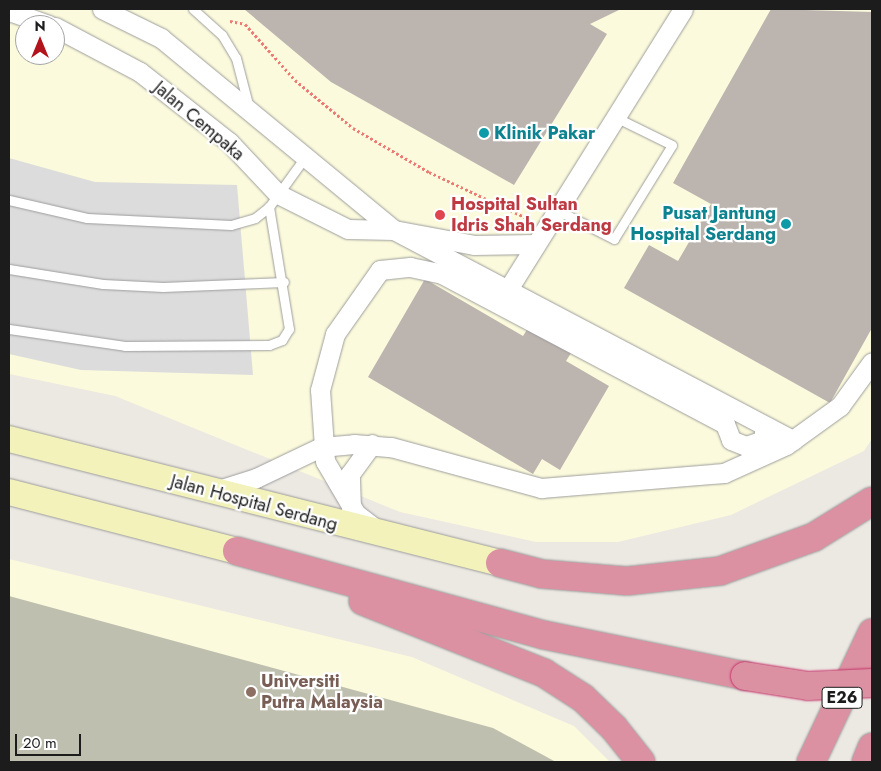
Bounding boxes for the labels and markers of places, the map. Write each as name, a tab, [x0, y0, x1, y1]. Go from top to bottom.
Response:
place label: Klinik Pakar	[494, 122, 595, 144]
marker: Klinik Pakar	[478, 127, 490, 139]
place label: Hospital Sultan Idris Shah Serdang	[451, 194, 612, 236]
place label: Pusat Jantung Hospital Serdang	[630, 203, 776, 245]
marker: Hospital Sultan Idris Shah Serdang	[433, 208, 447, 222]
marker: Pusat Jantung Hospital Serdang	[780, 218, 792, 230]
place label: Universiti Putra Malaysia	[261, 671, 383, 714]
marker: Universiti Putra Malaysia	[245, 686, 257, 698]

